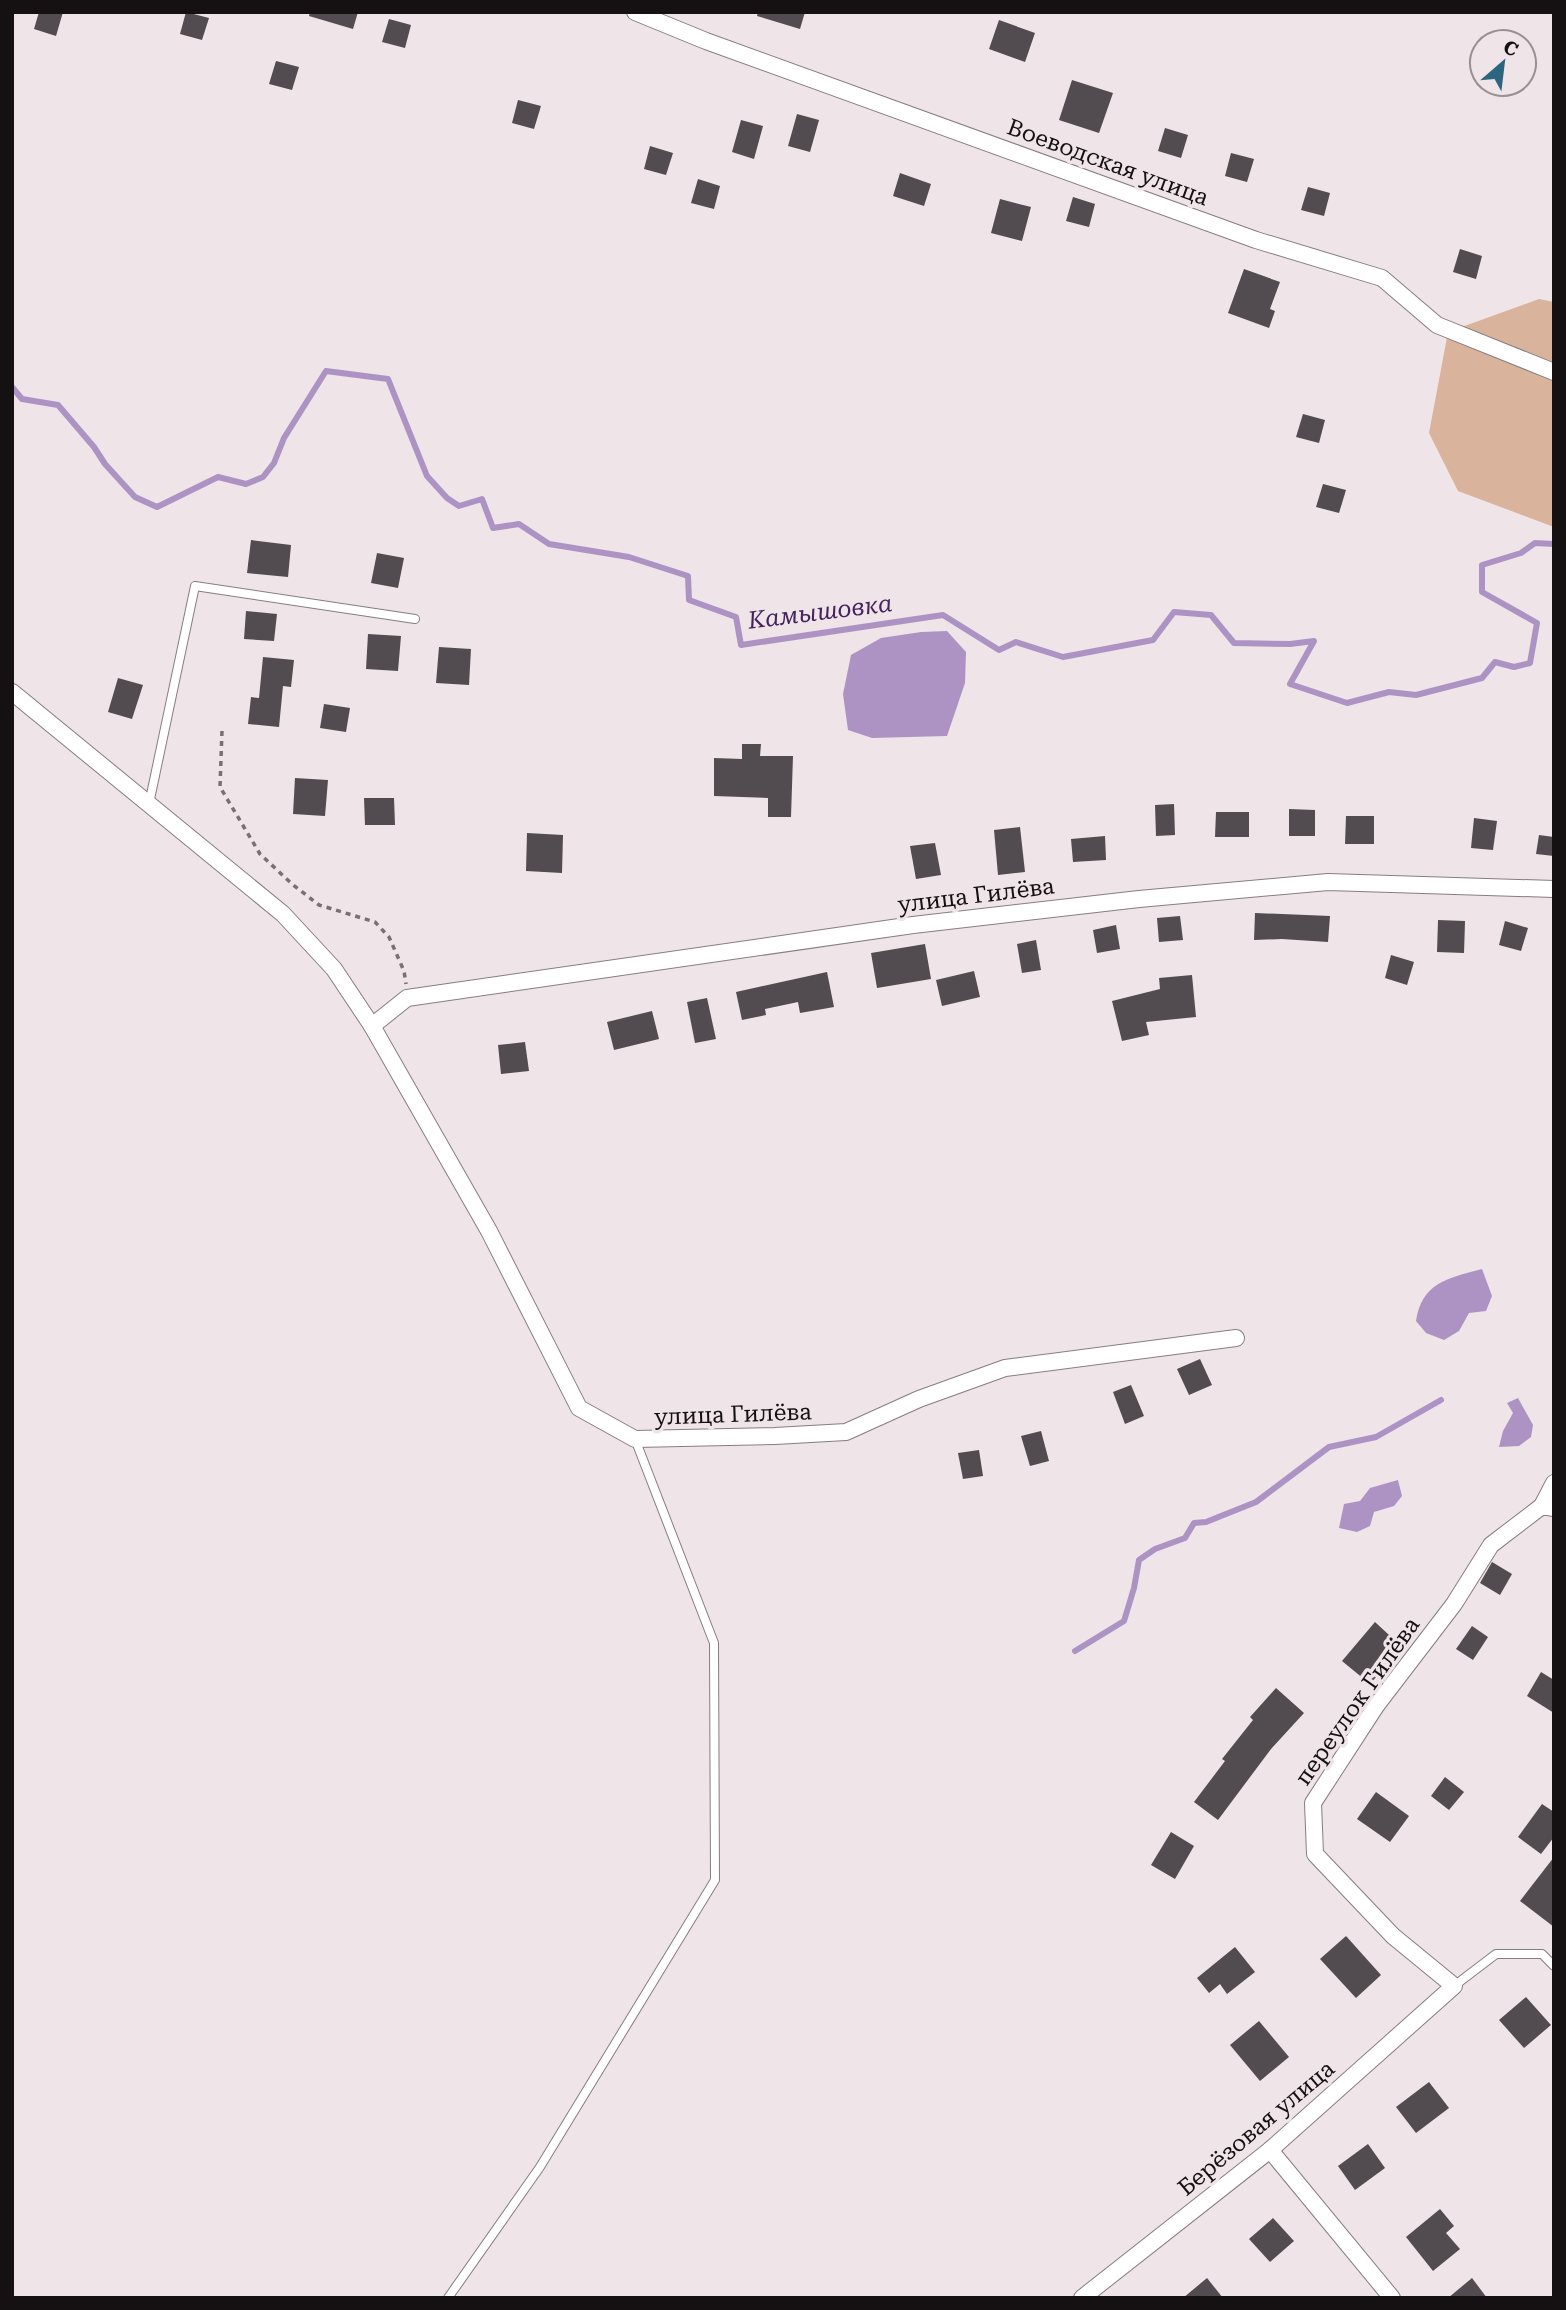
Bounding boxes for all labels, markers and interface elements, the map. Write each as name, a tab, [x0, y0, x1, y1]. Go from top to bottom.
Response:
north arrow	[1468, 28, 1538, 98]
text: С	[1499, 35, 1522, 62]
street label: Воеводская улица	[1004, 114, 1213, 212]
water label: Камышовка	[745, 589, 894, 635]
street label: улица Гилёва	[896, 872, 1056, 918]
street label: улица Гилёва	[654, 1398, 813, 1431]
street label: переулок Гилёва	[1289, 1612, 1426, 1790]
street label: Берёзовая улица	[1173, 2055, 1340, 2202]

